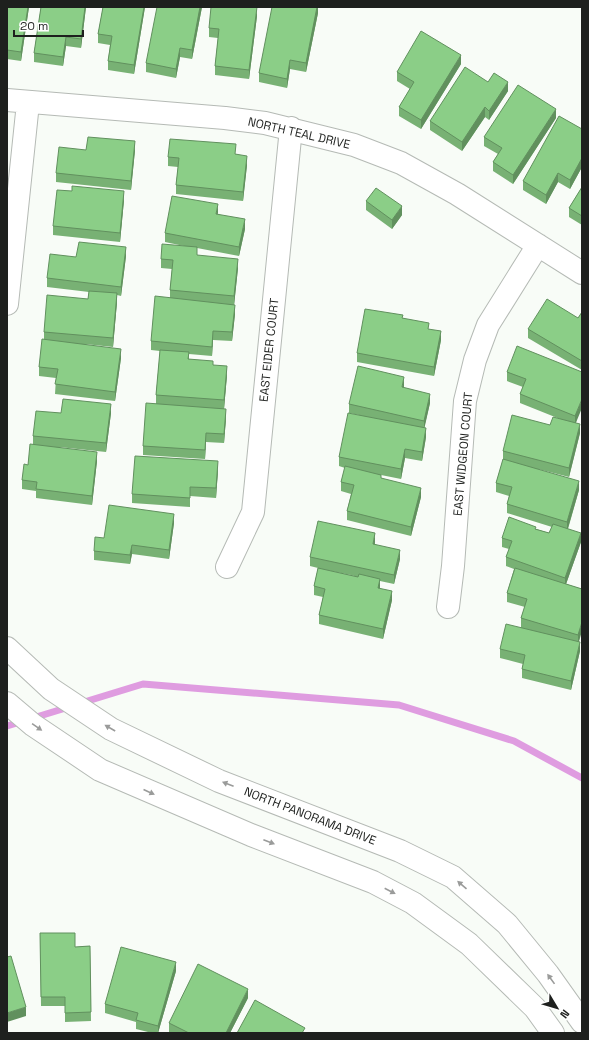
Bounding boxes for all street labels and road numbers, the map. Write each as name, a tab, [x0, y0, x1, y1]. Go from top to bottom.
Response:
street label: NORTH TEAL DRIVE	[246, 113, 352, 153]
street label: EAST EIDER COURT	[256, 297, 282, 403]
street label: EAST WIDGEON COURT	[450, 391, 476, 517]
street label: NORTH PANORAMA DRIVE	[242, 783, 379, 849]

